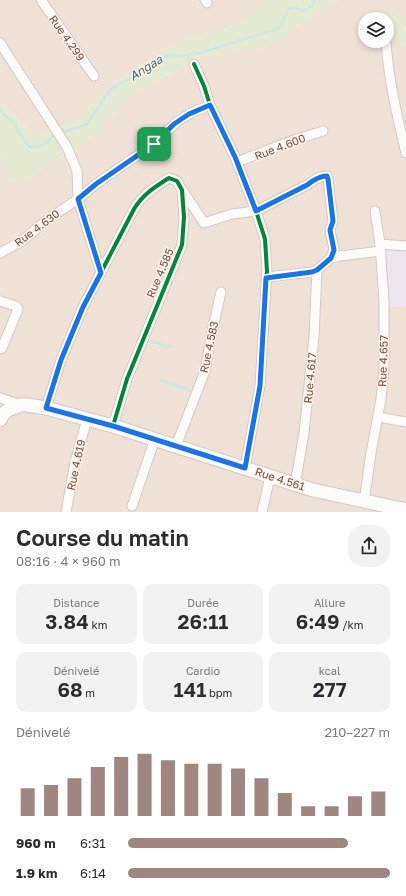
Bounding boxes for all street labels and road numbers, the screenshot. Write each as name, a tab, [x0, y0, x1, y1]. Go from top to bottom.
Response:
street label: Rue 4.299	[47, 12, 88, 63]
street label: Rue 4.600	[253, 131, 307, 162]
street label: Rue 4.630	[12, 206, 62, 249]
street label: Rue 4.585	[143, 246, 176, 300]
street label: Rue 4.583	[197, 320, 220, 374]
street label: Rue 4.657	[375, 335, 390, 387]
street label: Rue 4.617	[301, 352, 318, 404]
street label: Rue 4.619	[64, 438, 87, 492]
street label: Rue 4.561	[254, 464, 307, 493]

